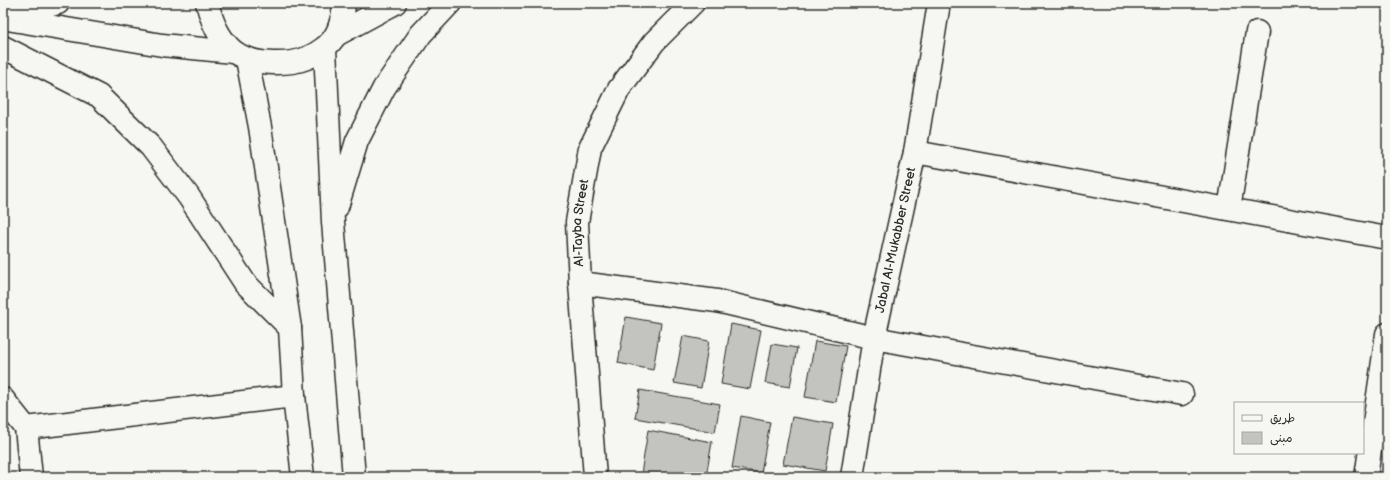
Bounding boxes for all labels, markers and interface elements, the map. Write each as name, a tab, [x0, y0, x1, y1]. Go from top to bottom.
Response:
street label: Jabal Al-Mukabber Street	[872, 166, 919, 314]
street label: Al-Tayba Street	[569, 178, 592, 267]
legend	[1234, 402, 1364, 454]
text: طريق	[1270, 411, 1295, 426]
text: مبنى	[1270, 431, 1293, 446]

